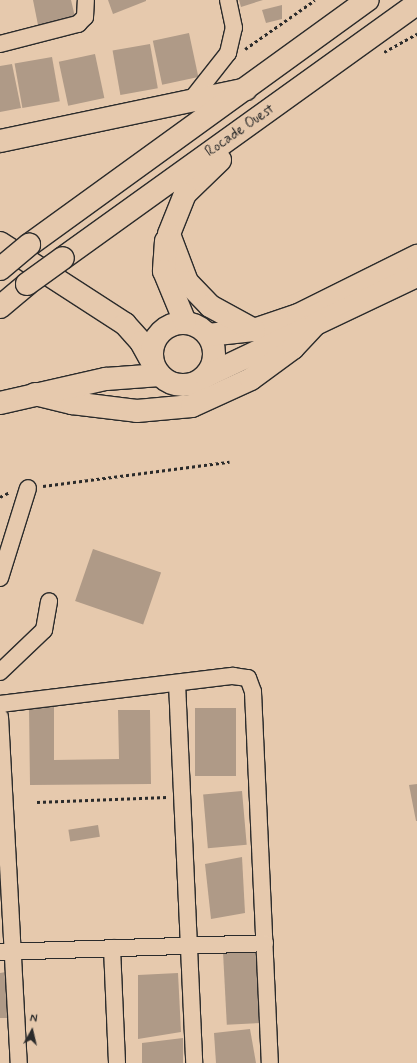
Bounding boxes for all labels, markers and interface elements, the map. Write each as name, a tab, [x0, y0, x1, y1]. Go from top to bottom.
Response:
street label: Rocade Ouest	[202, 101, 278, 161]
north arrow	[12, 1011, 52, 1051]
text: N	[29, 1012, 38, 1027]

